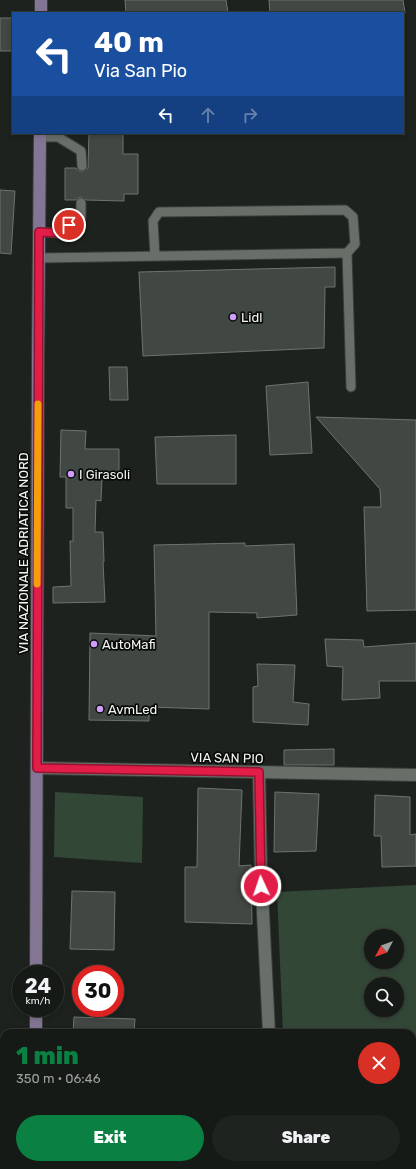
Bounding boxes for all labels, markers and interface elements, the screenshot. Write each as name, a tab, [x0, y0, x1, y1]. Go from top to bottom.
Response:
text: 40 m	[94, 26, 164, 59]
icon: left	[28, 28, 80, 80]
text: Via San Pio	[94, 60, 187, 82]
icon: left	[155, 104, 177, 126]
icon: ahead	[197, 104, 219, 126]
icon: right	[239, 104, 261, 126]
pin	[52, 208, 86, 242]
icon: arrive	[58, 214, 80, 236]
place label: Lidl	[241, 310, 262, 325]
marker: Lidl	[228, 312, 238, 322]
street label: VIA NAZIONALE ADRIATICA NORD	[16, 452, 31, 654]
place label: I Girasoli	[79, 467, 130, 482]
marker: I Girasoli	[66, 469, 76, 479]
place label: AutoMafi	[102, 637, 156, 652]
marker: AutoMafi	[89, 639, 99, 649]
place label: AvmLed	[108, 702, 157, 717]
marker: AvmLed	[95, 704, 105, 714]
street label: VIA SAN PIO	[190, 750, 264, 766]
position arrow	[240, 865, 282, 907]
north arrow	[364, 929, 404, 969]
map controls	[364, 929, 404, 1017]
speed limit sign: 30	[72, 965, 124, 1017]
text: 24	[25, 974, 51, 998]
button: search	[364, 977, 404, 1017]
text: km/h	[26, 995, 50, 1007]
text: 1 min	[16, 1042, 79, 1070]
button: close	[358, 1042, 400, 1084]
text: 350 m · 06:46	[16, 1071, 101, 1086]
button: Exit	[16, 1115, 204, 1161]
button: Share	[212, 1115, 400, 1161]

